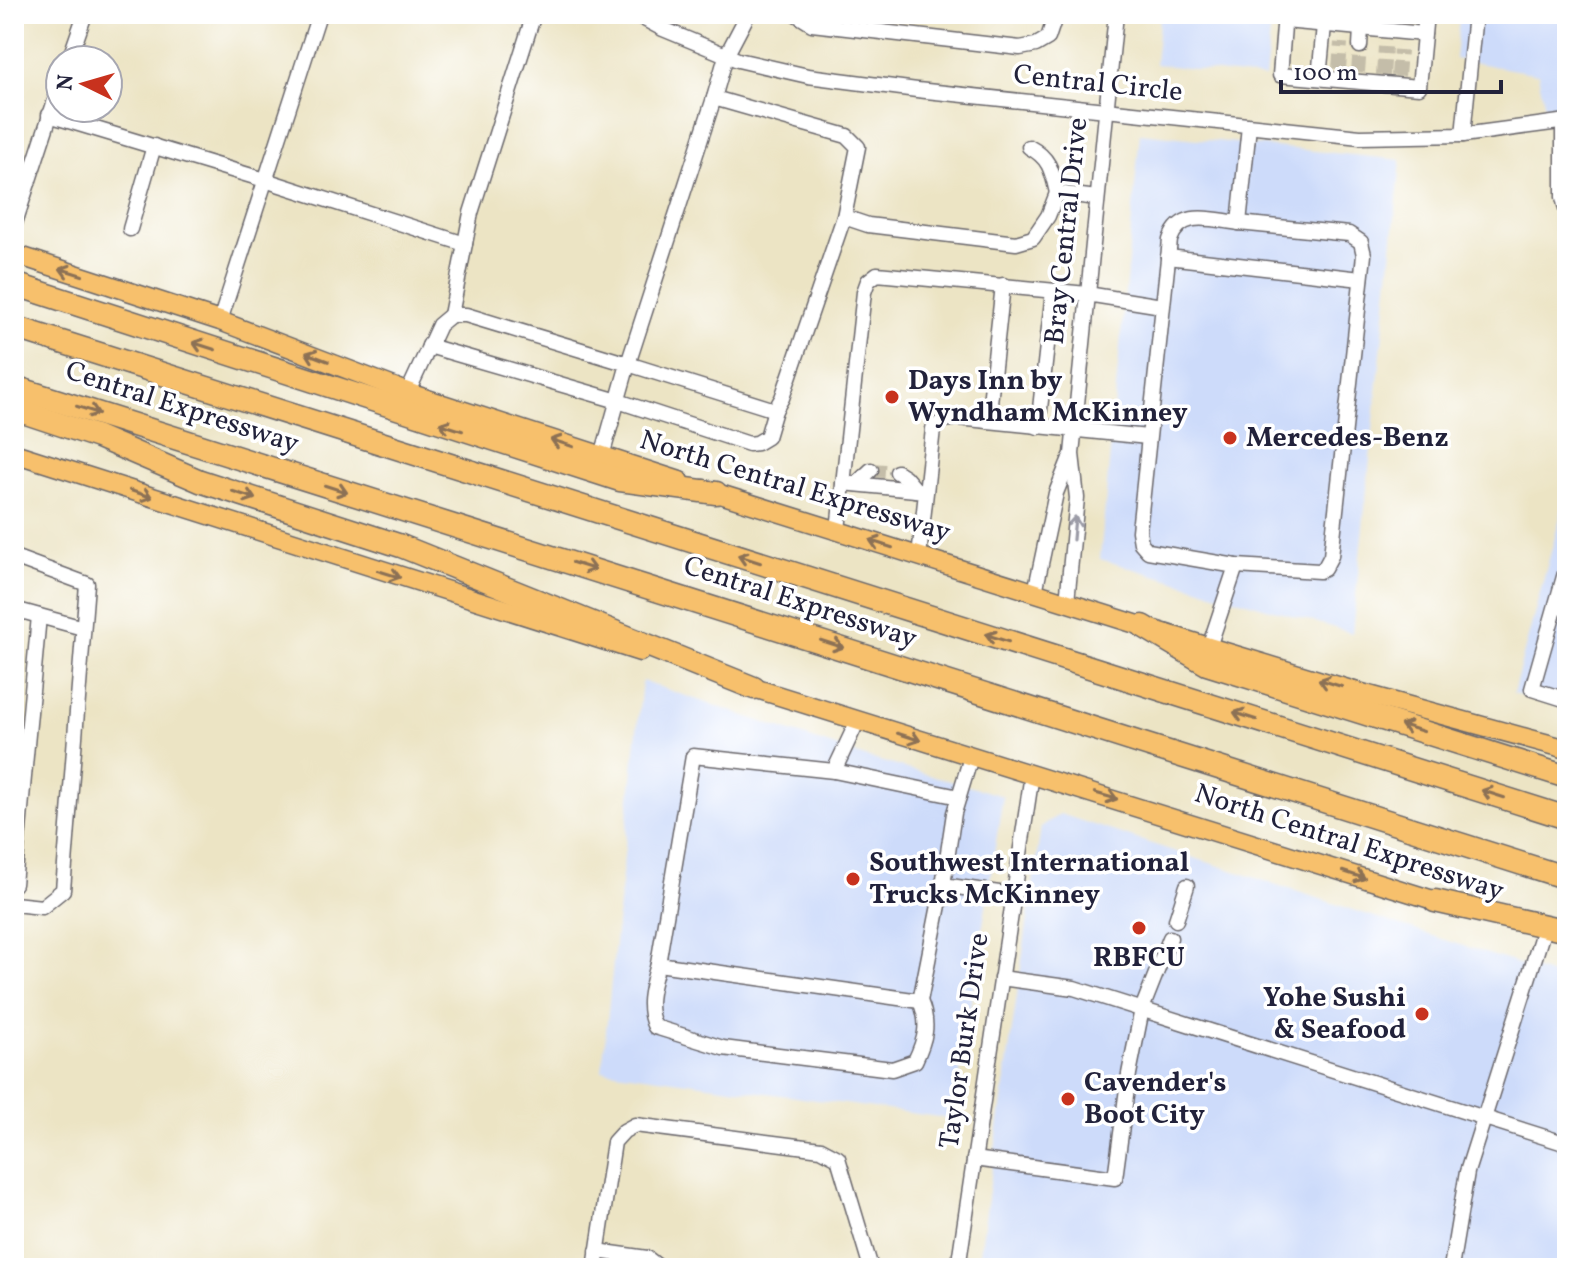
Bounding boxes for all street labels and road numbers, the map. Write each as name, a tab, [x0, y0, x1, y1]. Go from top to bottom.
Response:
street label: Central Circle	[1012, 56, 1184, 112]
street label: Bray Central Drive	[1036, 115, 1098, 347]
street label: Central Expressway	[60, 352, 304, 464]
street label: North Central Expressway	[635, 421, 955, 553]
street label: Central Expressway	[678, 547, 922, 659]
street label: North Central Expressway	[1189, 775, 1509, 911]
street label: Taylor Burk Drive	[931, 930, 999, 1152]

